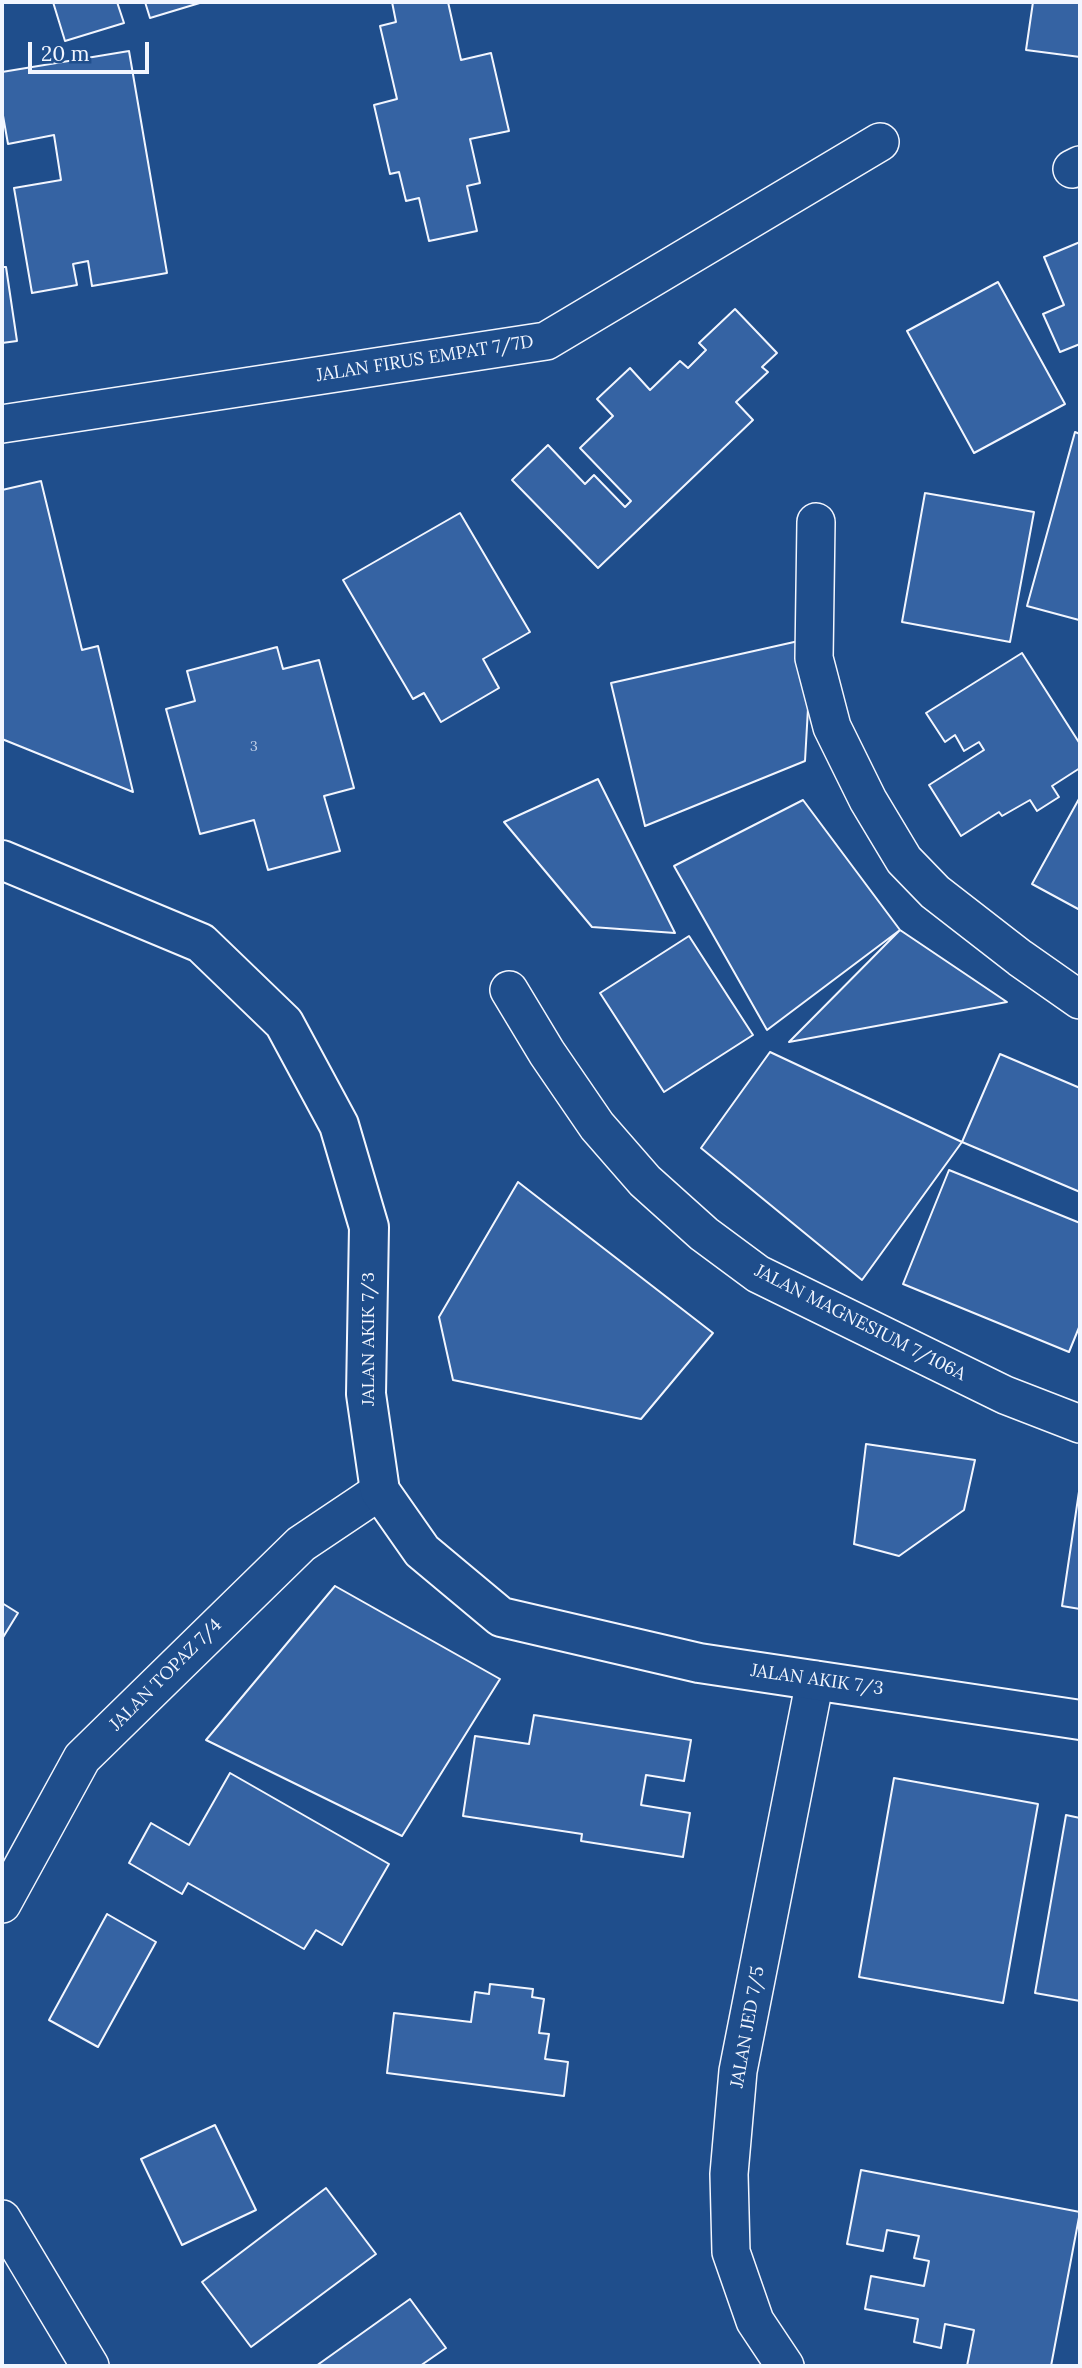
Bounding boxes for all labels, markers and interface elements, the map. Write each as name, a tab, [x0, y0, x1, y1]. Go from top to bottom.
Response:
scale bar	[32, 28, 152, 72]
text: 20 m	[41, 40, 90, 67]
street label: JALAN FIRUS EMPAT 7/7D	[315, 331, 535, 387]
house number: 3	[250, 739, 258, 755]
street label: JALAN MAGNESIUM 7/106A	[751, 1260, 969, 1386]
street label: JALAN AKIK 7/3	[358, 1272, 380, 1406]
street label: JALAN TOPAZ 7/4	[106, 1615, 226, 1735]
street label: JALAN AKIK 7/3	[749, 1660, 885, 1700]
street label: JALAN JED 7/5	[727, 1964, 769, 2090]

